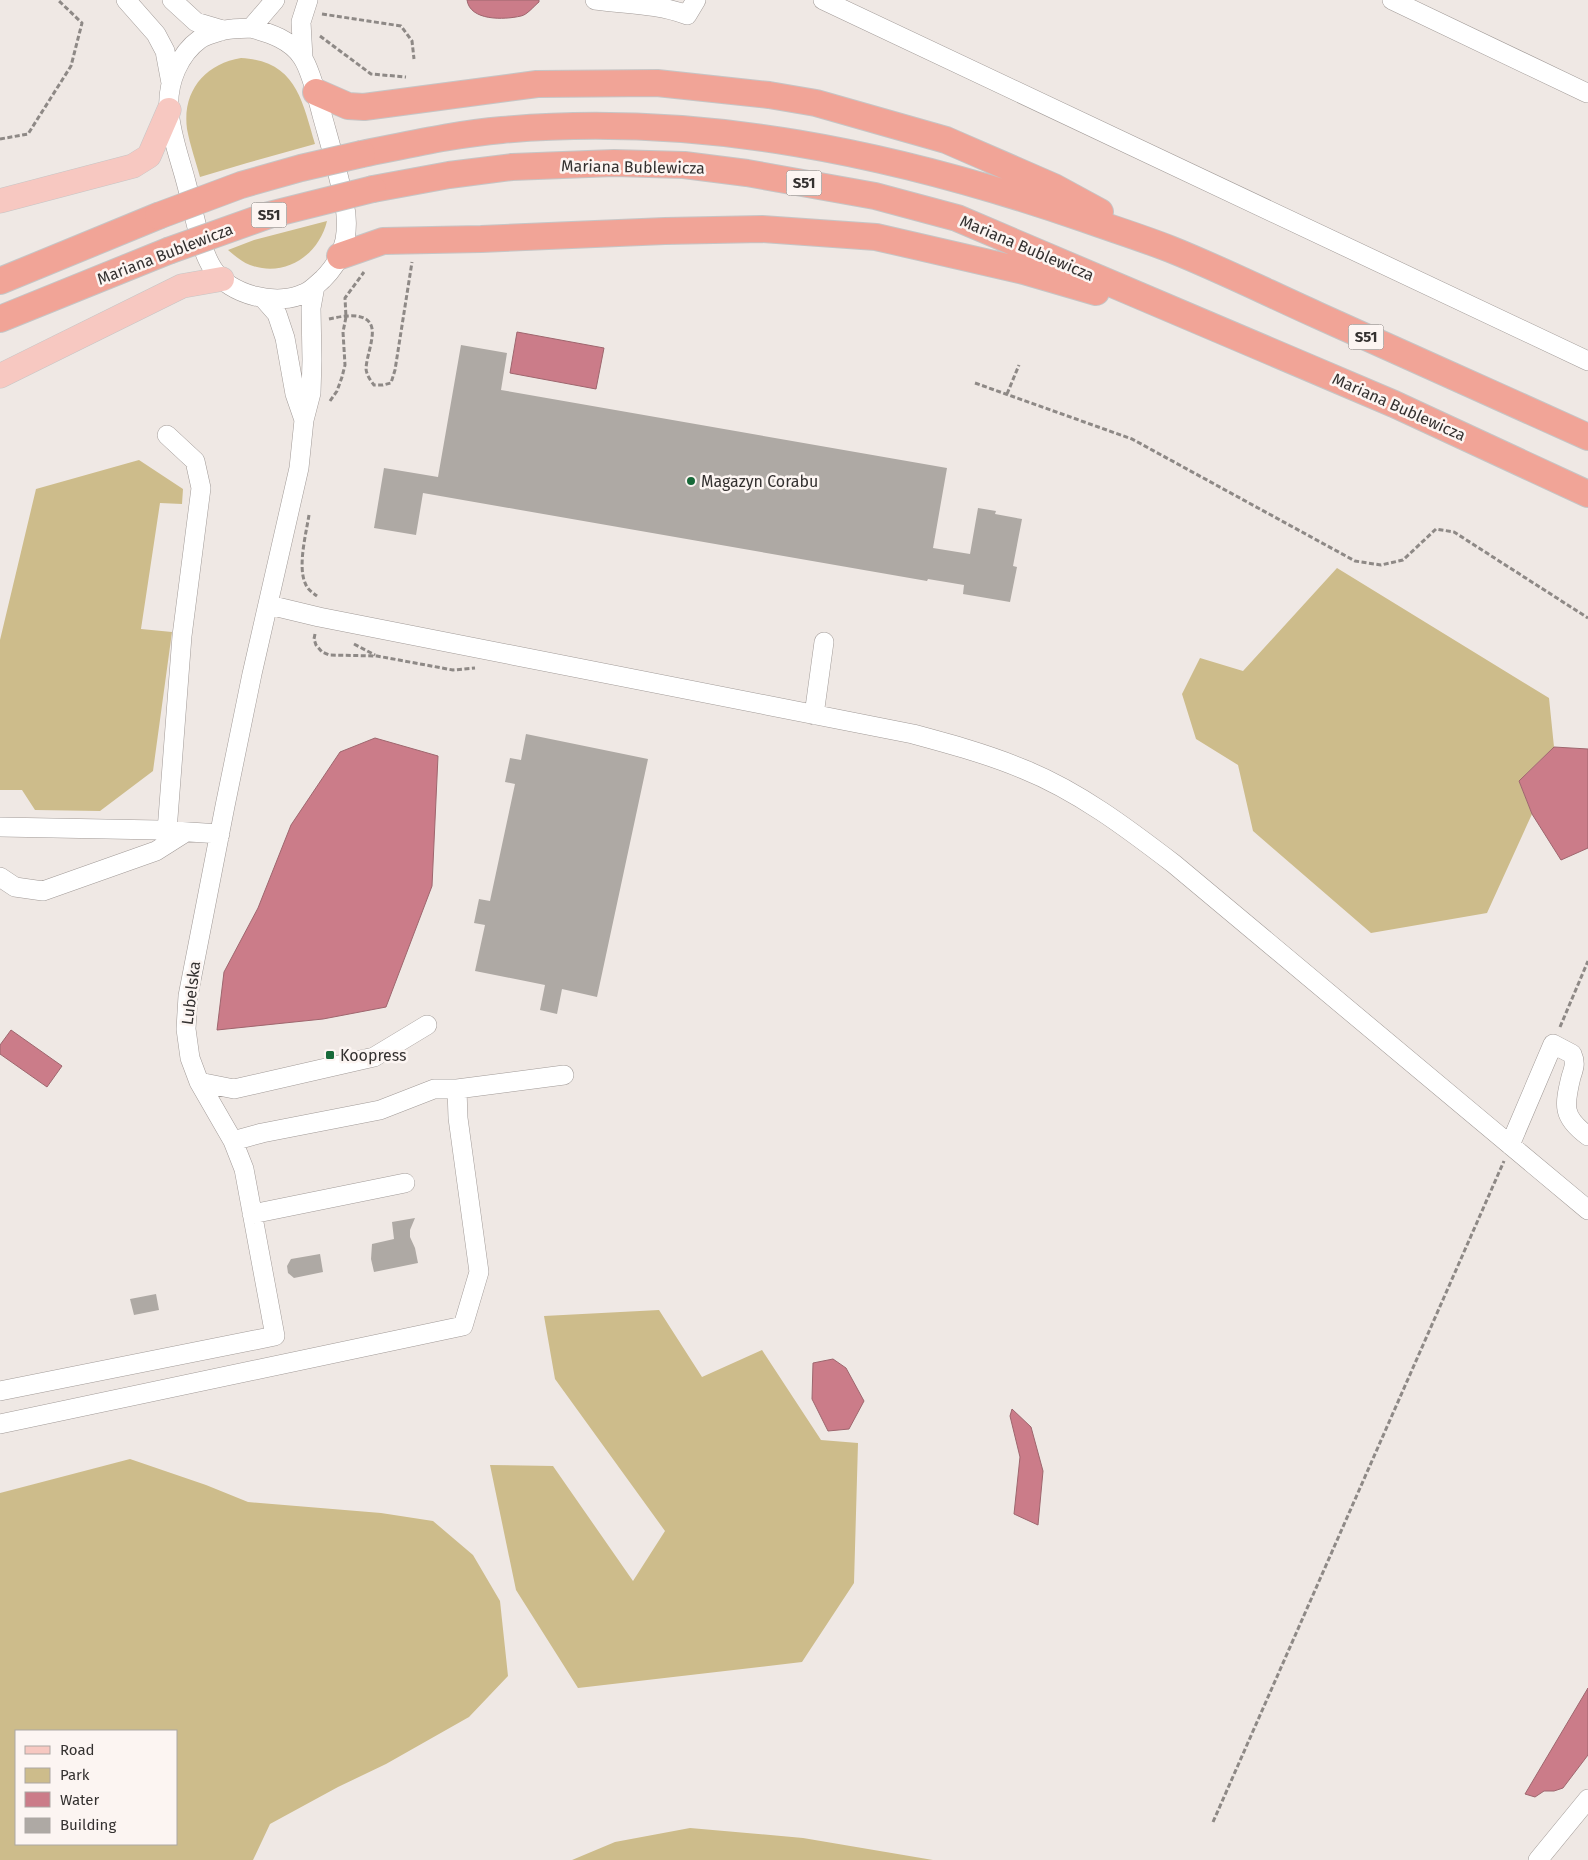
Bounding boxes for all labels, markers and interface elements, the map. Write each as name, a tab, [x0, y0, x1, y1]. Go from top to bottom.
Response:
street label: Mariana Bublewicza	[561, 156, 705, 178]
road number: S51	[786, 170, 822, 196]
road number: S51	[252, 202, 286, 228]
street label: Mariana Bublewicza	[957, 211, 1097, 285]
street label: Mariana Bublewicza	[94, 219, 236, 289]
road number: S51	[1348, 324, 1384, 350]
street label: Mariana Bublewicza	[1329, 369, 1469, 445]
place label: Magazyn Corabu	[701, 472, 818, 491]
marker: Magazyn Corabu	[685, 475, 697, 487]
street label: Lubelska	[178, 960, 204, 1026]
place label: Koopress	[340, 1046, 407, 1065]
marker: Koopress	[324, 1049, 336, 1061]
legend	[15, 1730, 178, 1845]
text: Road	[60, 1741, 95, 1759]
text: Park	[60, 1766, 90, 1784]
text: Water	[60, 1791, 99, 1809]
text: Building	[60, 1816, 116, 1834]

